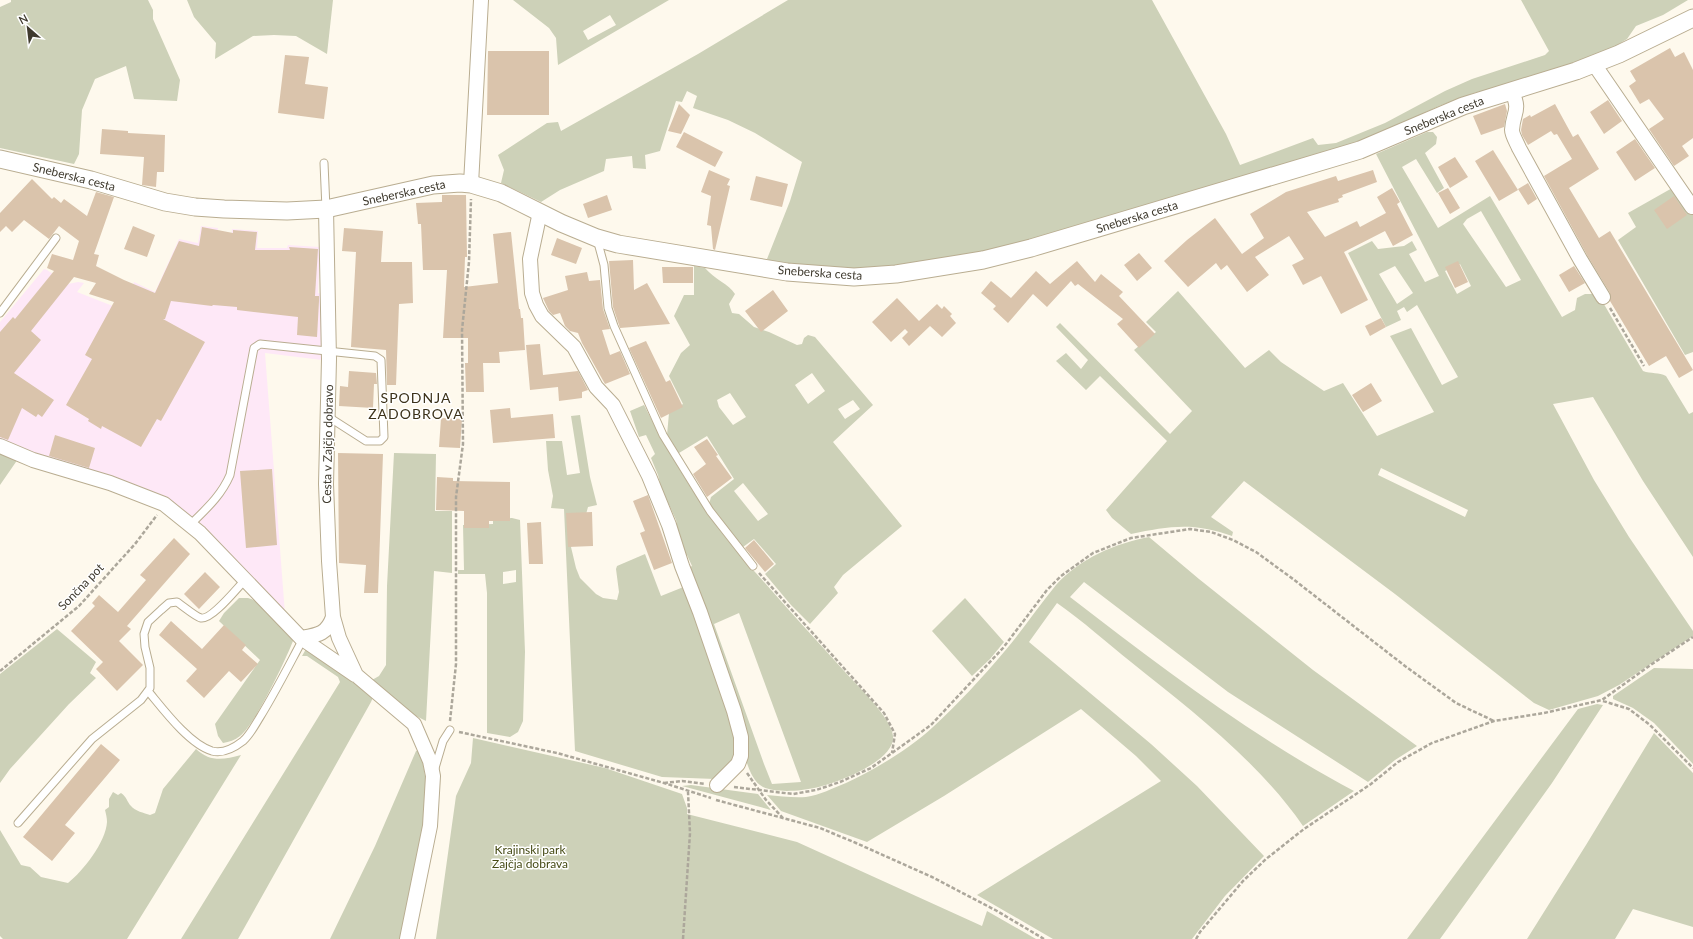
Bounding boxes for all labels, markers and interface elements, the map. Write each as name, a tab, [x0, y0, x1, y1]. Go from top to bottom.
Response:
north arrow	[8, 8, 48, 48]
text: N	[16, 11, 30, 26]
street label: Sneberska cesta	[1402, 93, 1486, 138]
street label: Sneberska cesta	[31, 159, 117, 194]
street label: Sneberska cesta	[361, 176, 447, 209]
street label: Sneberska cesta	[1094, 197, 1180, 236]
street label: Sneberska cesta	[777, 262, 863, 283]
street label: Cesta v Zajčjo dobravo	[319, 384, 336, 504]
district label: SPODNJA ZADOBROVA	[368, 389, 464, 422]
street label: Sončna pot	[55, 560, 107, 613]
park label: Krajinski park Zajčja dobrava	[492, 842, 568, 871]

